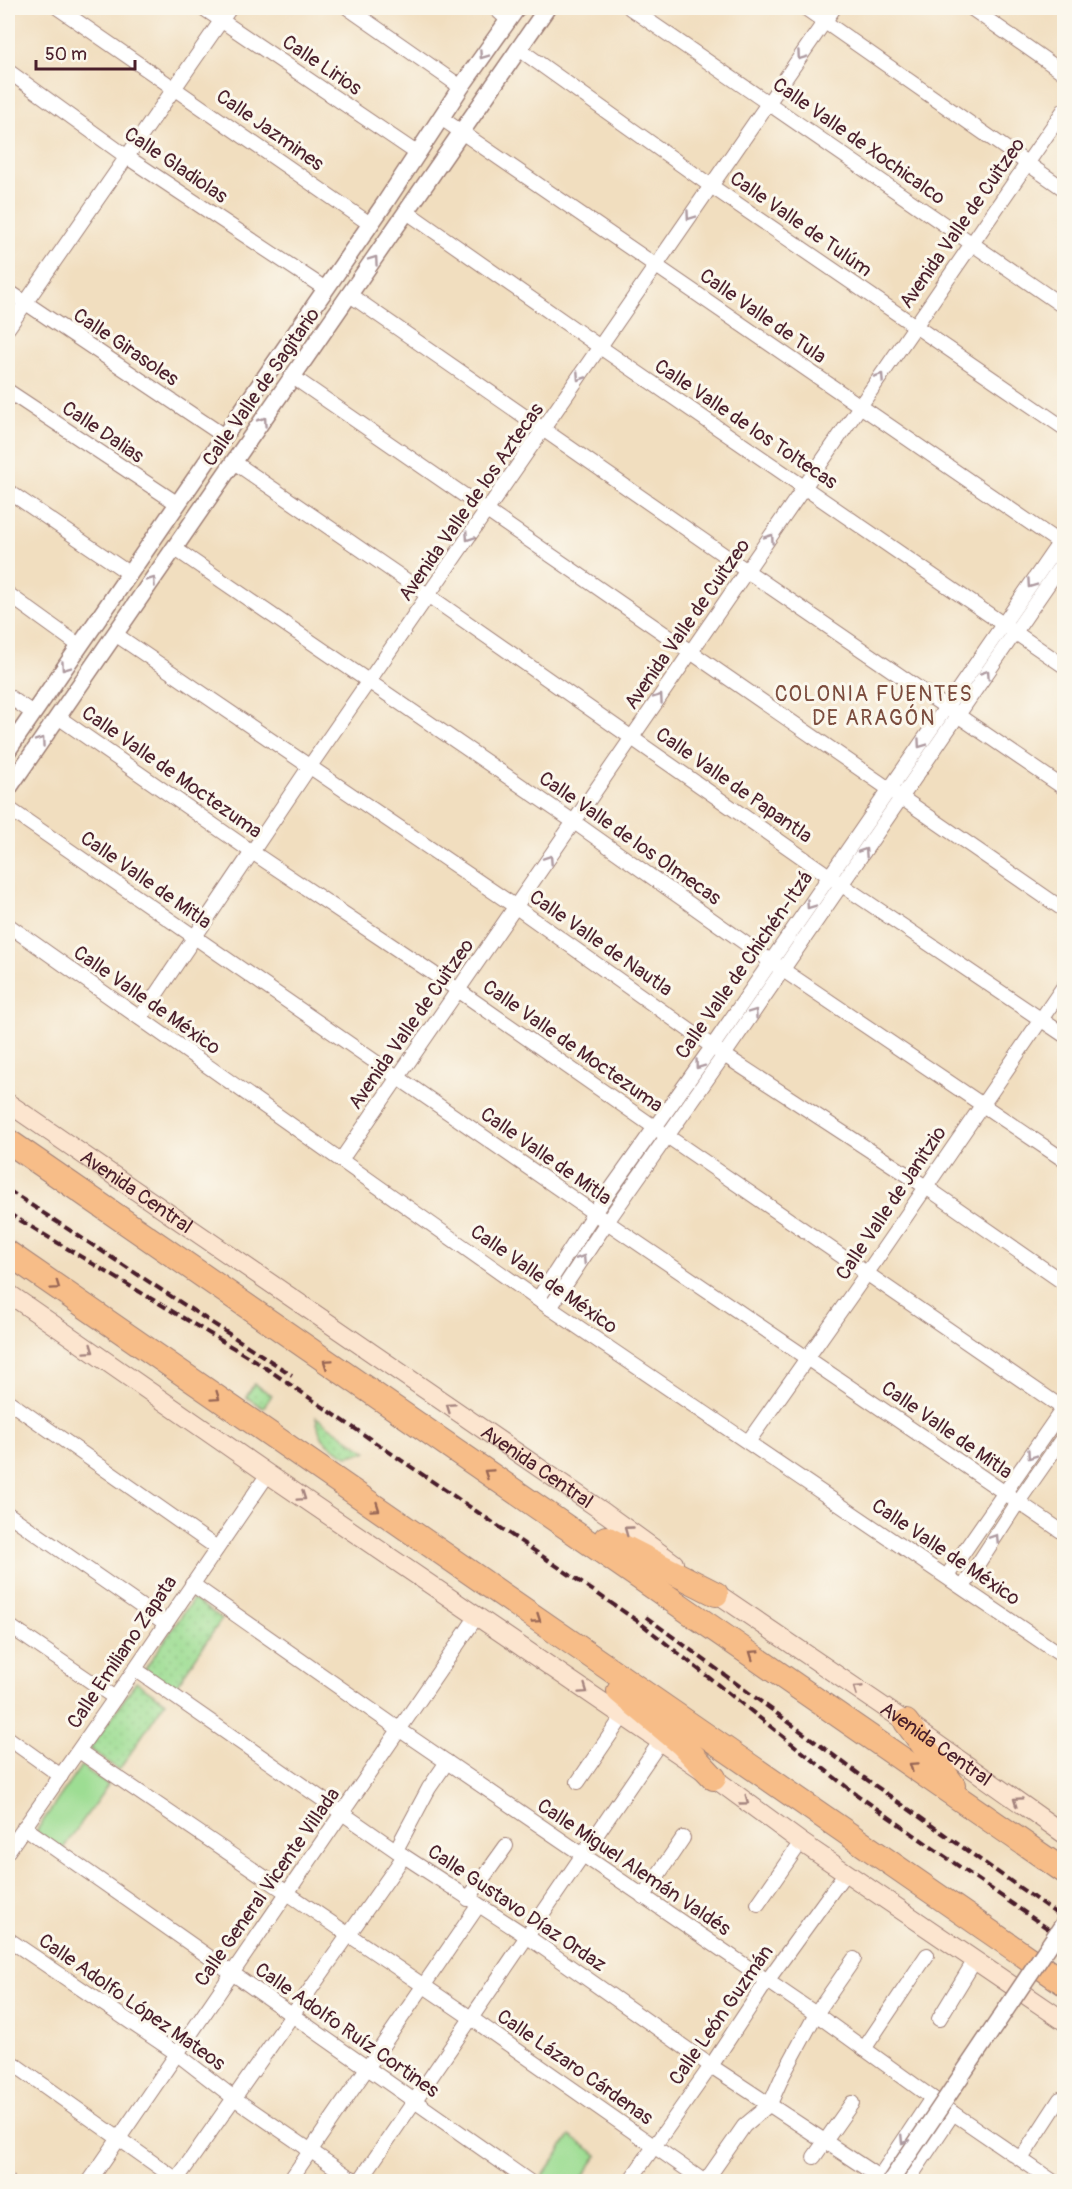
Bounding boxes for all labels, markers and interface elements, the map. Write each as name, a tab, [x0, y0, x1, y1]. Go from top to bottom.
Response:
street label: Calle Lirios	[277, 29, 367, 101]
scale bar	[36, 33, 135, 71]
text: 50 m	[45, 43, 87, 66]
one-way arrow	[479, 49, 490, 60]
one-way arrow	[797, 49, 808, 60]
street label: Calle Valle de Xochicalco	[768, 72, 950, 210]
street label: Calle Jazmines	[211, 84, 329, 176]
street label: Calle Gladiolas	[119, 121, 233, 209]
street label: Avenida Valle de Cuitzeo	[894, 133, 1031, 313]
street label: Calle Valle de Tulúm	[725, 166, 877, 282]
one-way arrow	[686, 209, 697, 220]
one-way arrow	[367, 256, 378, 267]
street label: Calle Valle de Tula	[695, 263, 831, 369]
street label: Calle Girasoles	[68, 303, 184, 391]
street label: Calle Valle de Sagitario	[197, 303, 325, 471]
street label: Calle Valle de los Toltecas	[650, 353, 842, 495]
one-way arrow	[576, 370, 587, 381]
one-way arrow	[873, 372, 884, 383]
street label: Calle Dalias	[57, 395, 149, 469]
street label: Avenida Valle de los Aztecas	[393, 398, 549, 606]
one-way arrow	[256, 416, 267, 427]
one-way arrow	[465, 530, 476, 541]
one-way arrow	[763, 533, 774, 544]
street label: Avenida Valle de Cuitzeo	[619, 534, 756, 714]
one-way arrow	[145, 576, 156, 587]
one-way arrow	[1027, 577, 1038, 588]
one-way arrow	[61, 661, 72, 672]
one-way arrow	[979, 670, 991, 680]
district label: COLONIA FUENTES DE ARAGÓN	[775, 681, 973, 732]
one-way arrow	[652, 694, 663, 705]
street label: Calle Valle de Moctezuma	[77, 700, 267, 844]
street label: Calle Valle de Papantla	[651, 722, 817, 848]
one-way arrow	[34, 737, 45, 748]
one-way arrow	[917, 738, 928, 749]
street label: Calle Valle de los Olmecas	[534, 766, 726, 910]
street label: Calle Valle de Mitla	[75, 825, 217, 935]
one-way arrow	[857, 848, 868, 859]
one-way arrow	[542, 854, 553, 865]
street label: Calle Valle de Chichén-Itzá	[670, 866, 818, 1064]
street label: Calle Valle de Nautla	[525, 884, 677, 1002]
one-way arrow	[806, 898, 817, 909]
street label: Avenida Valle de Cuitzeo	[343, 934, 480, 1114]
street label: Calle Valle de México	[69, 940, 226, 1060]
street label: Calle Valle de Moctezuma	[478, 974, 668, 1118]
one-way arrow	[747, 1008, 758, 1019]
one-way arrow	[695, 1059, 706, 1070]
street label: Calle Valle de Mitla	[475, 1101, 617, 1211]
street label: Calle Valle de Janitzio	[830, 1121, 952, 1285]
street label: Avenida Central	[76, 1144, 198, 1239]
street label: Calle Valle de México	[466, 1219, 623, 1339]
one-way arrow	[575, 1255, 587, 1265]
one-way arrow	[49, 1279, 60, 1290]
one-way arrow	[83, 1343, 94, 1354]
one-way arrow	[323, 1359, 334, 1370]
street label: Calle Valle de Mitla	[876, 1375, 1018, 1485]
one-way arrow	[209, 1390, 220, 1401]
one-way arrow	[446, 1403, 457, 1414]
street label: Avenida Central	[476, 1419, 598, 1514]
one-way arrow	[1027, 1448, 1038, 1459]
one-way arrow	[484, 1469, 495, 1480]
one-way arrow	[295, 1490, 306, 1501]
street label: Calle Valle de México	[867, 1493, 1025, 1611]
one-way arrow	[370, 1501, 381, 1512]
one-way arrow	[623, 1526, 634, 1537]
one-way arrow	[987, 1534, 999, 1544]
street label: Calle Emiliano Zapata	[61, 1571, 183, 1733]
one-way arrow	[530, 1612, 541, 1623]
one-way arrow	[748, 1650, 759, 1661]
one-way arrow	[578, 1683, 589, 1694]
one-way arrow	[852, 1685, 863, 1696]
street label: Avenida Central	[876, 1696, 997, 1792]
one-way arrow	[909, 1762, 920, 1773]
street label: Calle General Vicente Villada	[189, 1783, 345, 1991]
street label: Calle Miguel Alemán Valdés	[533, 1793, 736, 1941]
one-way arrow	[738, 1793, 749, 1804]
one-way arrow	[1012, 1797, 1023, 1808]
street label: Calle Gustavo Díaz Ordaz	[423, 1839, 611, 1977]
street label: Calle Adolfo López Mateos	[34, 1928, 230, 2076]
street label: Calle León Guzmán	[663, 1940, 779, 2090]
street label: Calle Adolfo Ruíz Cortines	[250, 1957, 444, 2103]
street label: Calle Lázaro Cárdenas	[492, 2004, 658, 2130]
one-way arrow	[900, 2133, 911, 2144]

